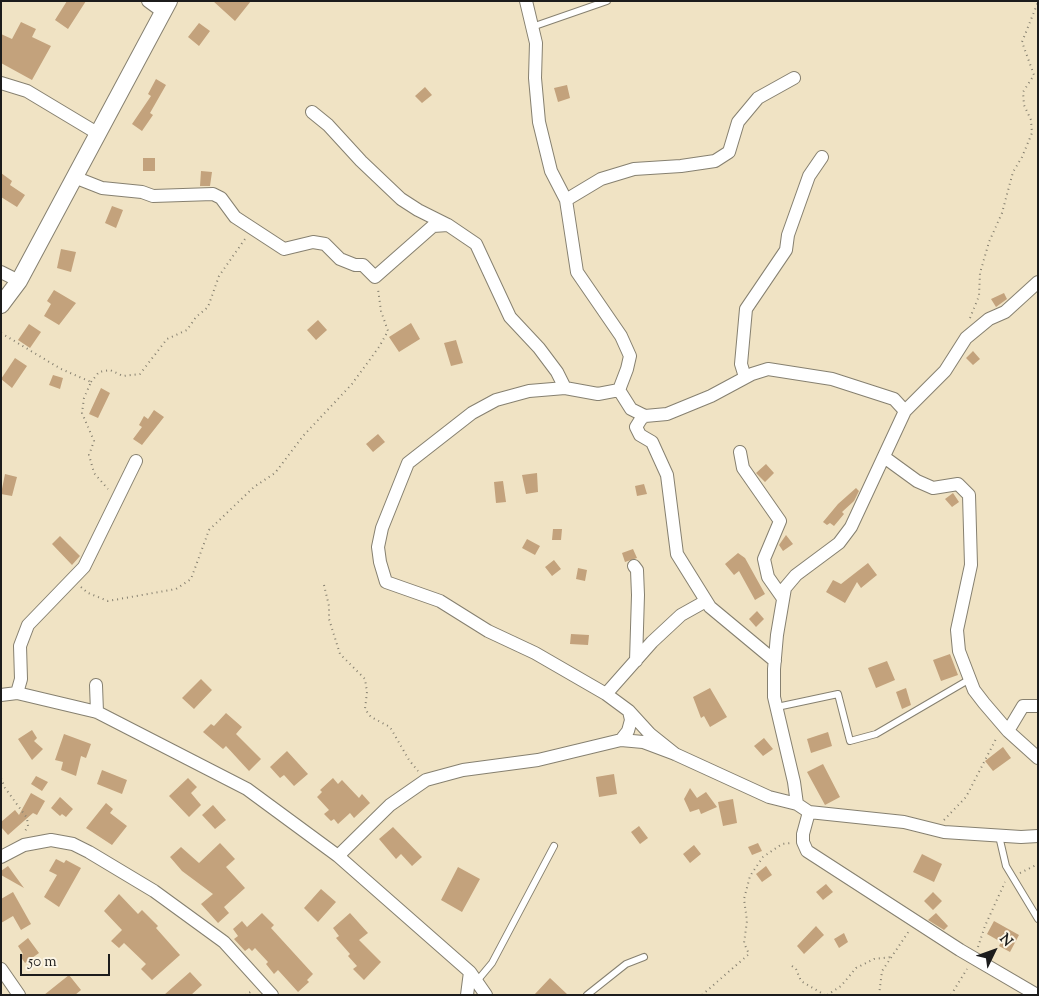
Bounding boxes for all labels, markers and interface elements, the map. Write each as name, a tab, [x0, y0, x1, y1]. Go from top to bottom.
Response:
north arrow	[969, 926, 1019, 976]
text: N	[994, 930, 1016, 952]
scale bar	[22, 944, 112, 976]
text: 50 m	[28, 952, 57, 973]

